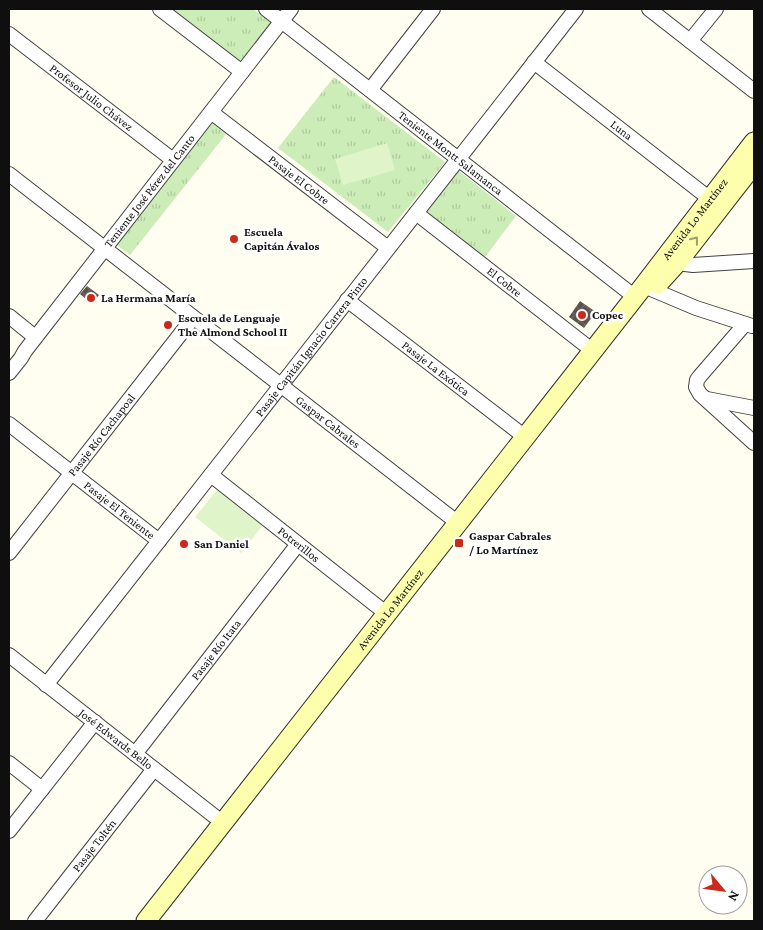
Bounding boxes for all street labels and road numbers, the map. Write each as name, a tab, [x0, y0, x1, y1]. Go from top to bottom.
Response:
street label: Profesor Julio Chávez	[47, 61, 136, 134]
street label: Teniente Montt Salamanca	[395, 108, 506, 198]
street label: Luna	[608, 117, 636, 143]
street label: Teniente José Pérez del Canto	[101, 132, 198, 250]
street label: Pasaje El Cobre	[266, 152, 332, 207]
street label: Avenida Lo Martínez	[659, 176, 731, 263]
street label: El Cobre	[484, 264, 525, 300]
street label: Pasaje Capitán Ignacio Carrera Pinto	[252, 274, 370, 419]
street label: Pasaje La Exótica	[399, 338, 473, 399]
street label: Pasaje Río Cachapoal	[65, 391, 138, 479]
street label: Gaspar Cabrales	[293, 393, 363, 451]
street label: Pasaje El Teniente	[81, 478, 158, 542]
street label: Potrerillos	[275, 524, 323, 565]
street label: Avenida Lo Martínez	[354, 566, 426, 653]
street label: Pasaje Río Itata	[188, 616, 244, 683]
street label: José Edwards Bello	[75, 705, 156, 772]
street label: Pasaje Toltén	[69, 816, 119, 875]

